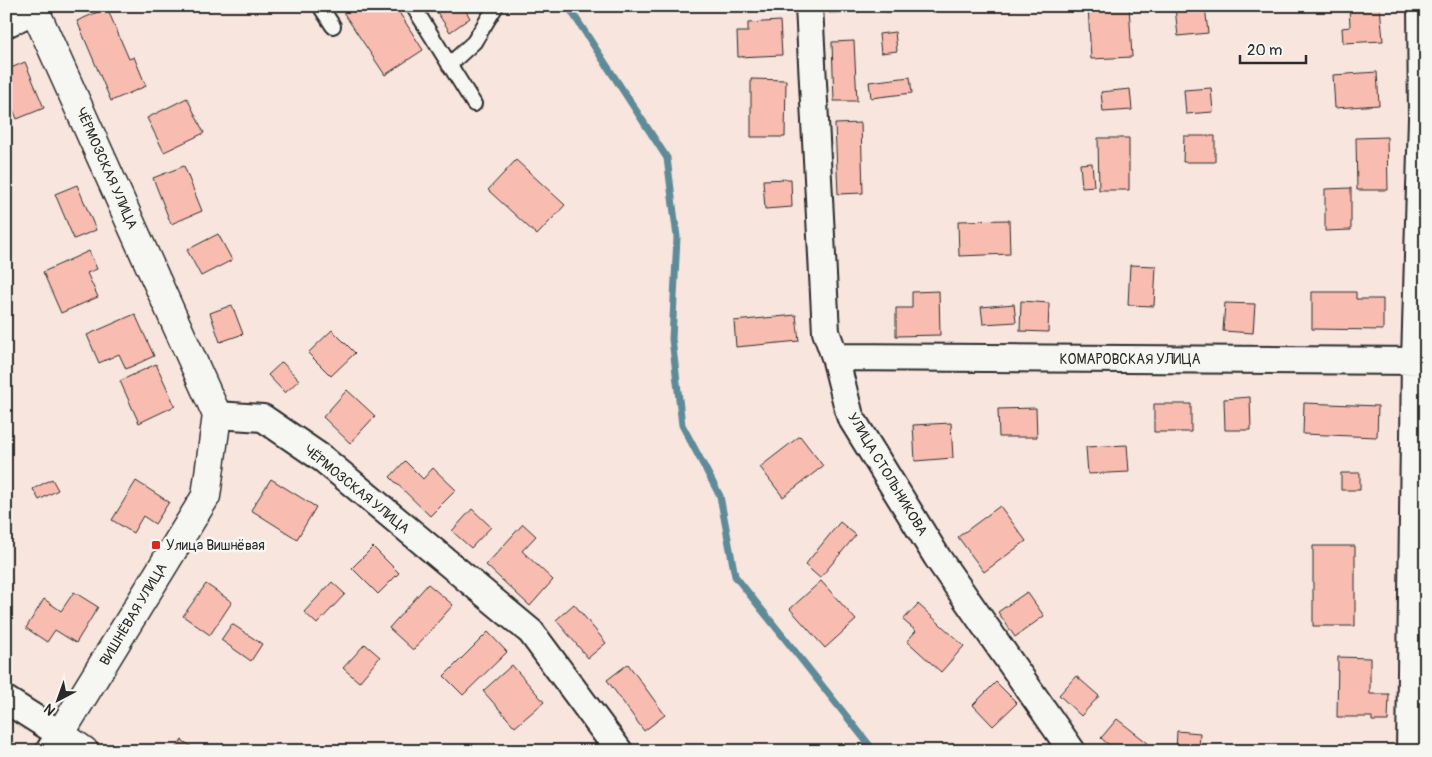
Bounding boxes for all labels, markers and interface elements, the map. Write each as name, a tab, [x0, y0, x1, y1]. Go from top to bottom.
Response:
scale bar	[1240, 32, 1306, 64]
text: 20 m	[1247, 41, 1282, 60]
street label: ЧЁРМОЗСКАЯ УЛИЦА	[72, 105, 141, 232]
street label: КОМАРОВСКАЯ УЛИЦА	[1059, 351, 1201, 368]
street label: УЛИЦА СТОЛЬНИКОВА	[844, 410, 931, 539]
street label: ЧЁРМОЗСКАЯ УЛИЦА	[300, 442, 413, 537]
place label: Улица Вишнёвая	[166, 537, 265, 554]
marker: Улица Вишнёвая	[150, 539, 162, 551]
street label: ВИШНЁВАЯ УЛИЦА	[96, 560, 171, 668]
north arrow	[32, 674, 82, 724]
text: N	[41, 700, 59, 719]

